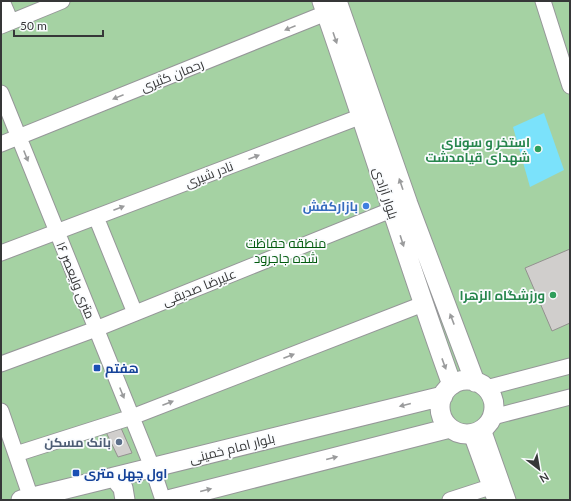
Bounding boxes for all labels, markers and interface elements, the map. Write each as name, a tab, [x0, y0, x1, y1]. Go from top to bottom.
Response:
scale bar	[14, 12, 103, 38]
text: 50 m	[20, 18, 47, 33]
one-way arrow	[284, 25, 296, 31]
one-way arrow	[332, 32, 338, 44]
street label: رحمان کثیری	[138, 55, 206, 95]
one-way arrow	[111, 95, 123, 101]
place label: استخر و سونای شهدای قیامدشت	[425, 134, 530, 166]
marker: استخر و سونای شهدای قیامدشت	[533, 144, 543, 154]
one-way arrow	[23, 150, 29, 161]
one-way arrow	[248, 153, 260, 159]
street label: نادر شیری	[183, 157, 235, 191]
street label: بلوار آزادی	[370, 165, 402, 221]
one-way arrow	[398, 178, 404, 190]
place label: بازارکفش	[303, 198, 358, 215]
marker: بازارکفش	[361, 201, 371, 211]
one-way arrow	[114, 204, 126, 210]
park label: منطقه حفاظت شده جاجرود	[246, 235, 326, 266]
one-way arrow	[399, 235, 405, 247]
street label: ۱۶ متری ولیعصر	[53, 239, 99, 321]
street label: علیرضا صدیقی	[160, 265, 238, 309]
place label: ورزشگاه الزهرا	[460, 287, 545, 304]
marker: ورزشگاه الزهرا	[548, 290, 558, 300]
one-way arrow	[448, 313, 454, 325]
one-way arrow	[284, 352, 296, 358]
one-way arrow	[442, 358, 448, 370]
place label: هفتم	[105, 360, 139, 378]
marker: هفتم	[92, 363, 102, 373]
one-way arrow	[118, 387, 125, 399]
one-way arrow	[163, 400, 175, 406]
one-way arrow	[399, 403, 411, 409]
street label: بلوار امام خمینی	[188, 430, 277, 468]
place label: بانک مسکن	[44, 434, 111, 450]
marker: بانک مسکن	[114, 437, 124, 447]
north arrow	[519, 449, 559, 489]
one-way arrow	[326, 455, 338, 461]
place label: اول چهل متری	[84, 465, 167, 483]
marker: اول چهل متری	[71, 468, 81, 478]
text: N	[537, 470, 551, 486]
one-way arrow	[200, 487, 212, 493]

